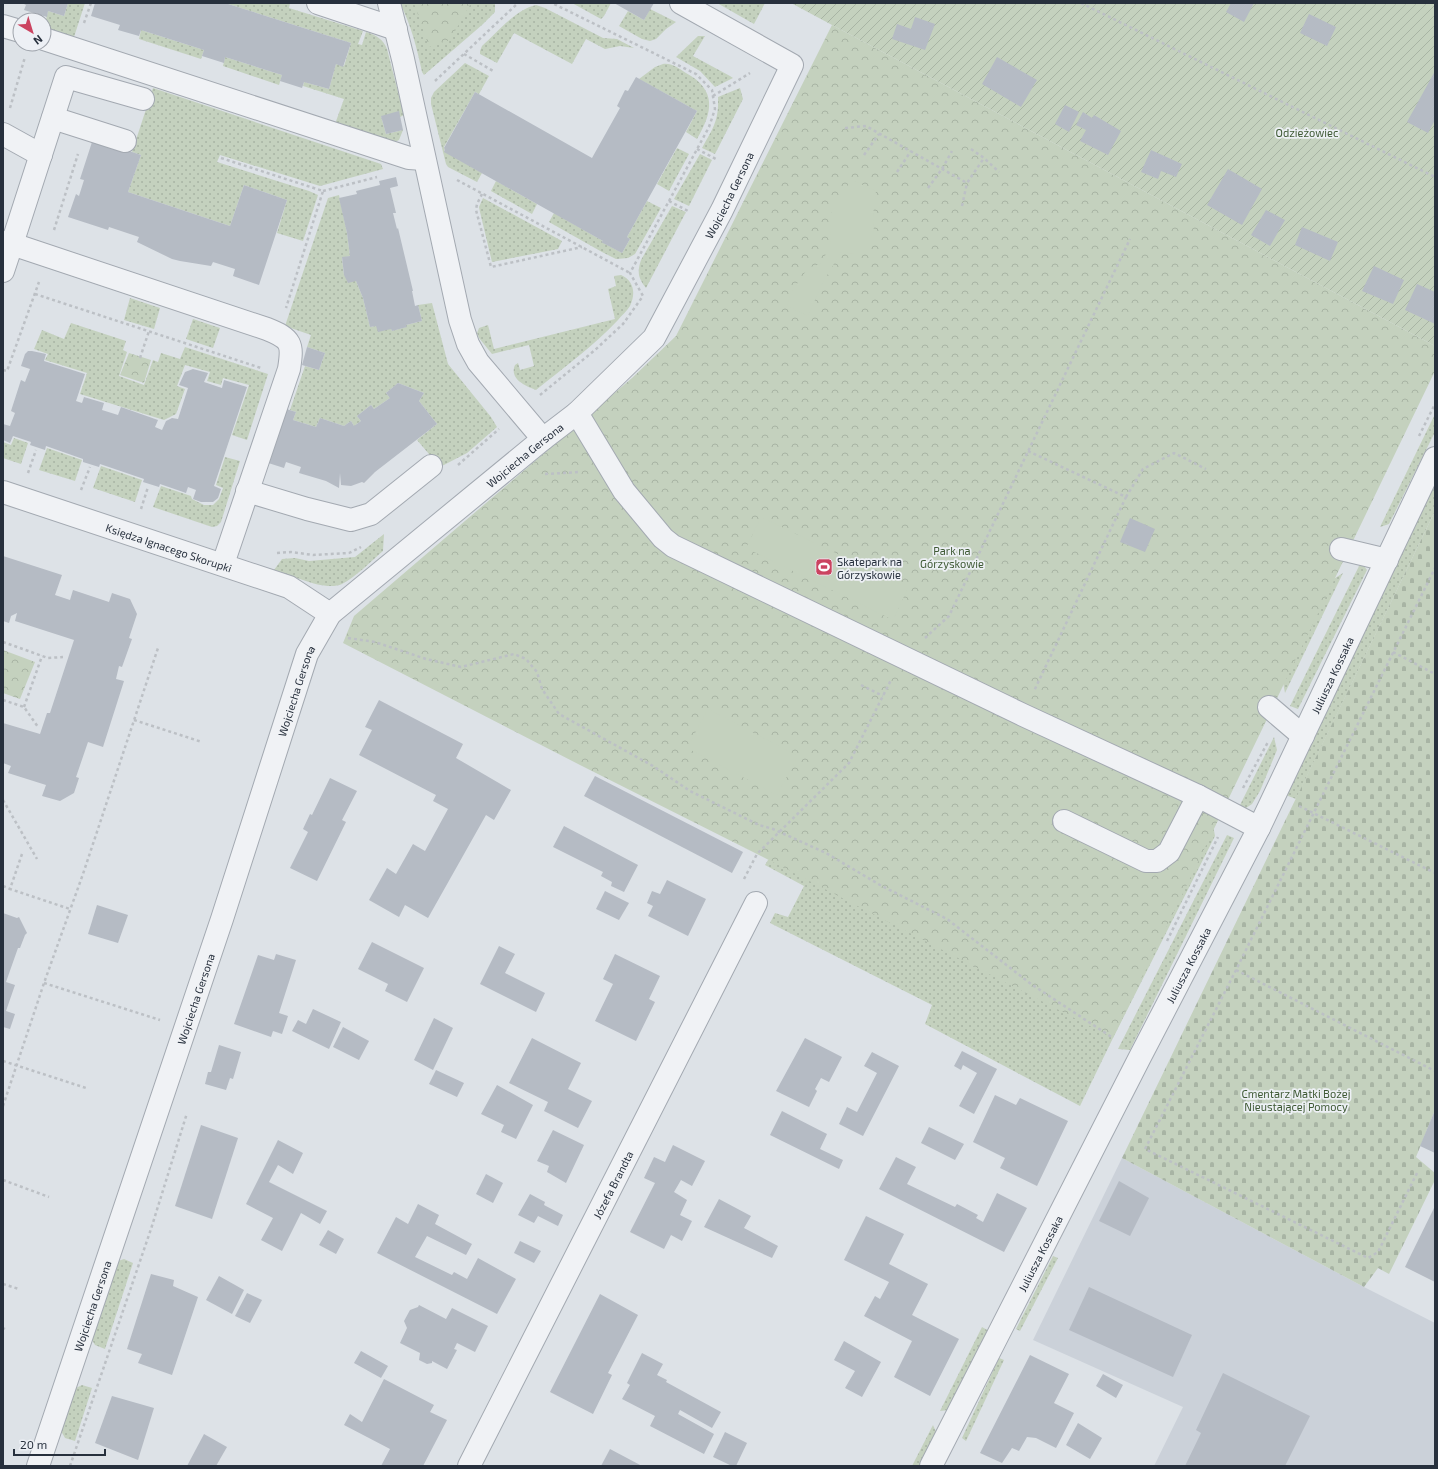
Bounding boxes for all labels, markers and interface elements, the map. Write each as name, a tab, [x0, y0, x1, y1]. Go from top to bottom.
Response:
north arrow	[12, 12, 52, 52]
text: N	[31, 33, 46, 48]
park label: Odzieżowiec	[1276, 126, 1338, 139]
street label: Wojciecha Gersona	[702, 149, 756, 240]
street label: Wojciecha Gersona	[483, 420, 565, 490]
street label: Księdza Ignacego Skorupki	[104, 520, 234, 574]
park label: Park na Górzyskowie	[920, 544, 984, 570]
place label: Skatepark na Górzyskowie	[837, 555, 902, 581]
sports icon: Skatepark na Górzyskowie	[814, 557, 834, 577]
street label: Juliusza Kossaka	[1308, 634, 1356, 715]
street label: Wojciecha Gersona	[275, 643, 317, 738]
street label: Juliusza Kossaka	[1163, 925, 1213, 1005]
street label: Wojciecha Gersona	[174, 952, 217, 1046]
park label: Cmentarz Matki Bożej Nieustającej Pomocy	[1242, 1087, 1350, 1114]
street label: Józefa Brandta	[590, 1148, 635, 1221]
street label: Juliusza Kossaka	[1015, 1213, 1065, 1293]
street label: Wojciecha Gersona	[71, 1259, 113, 1353]
scale bar	[14, 1431, 105, 1457]
text: 20 m	[20, 1437, 47, 1451]

